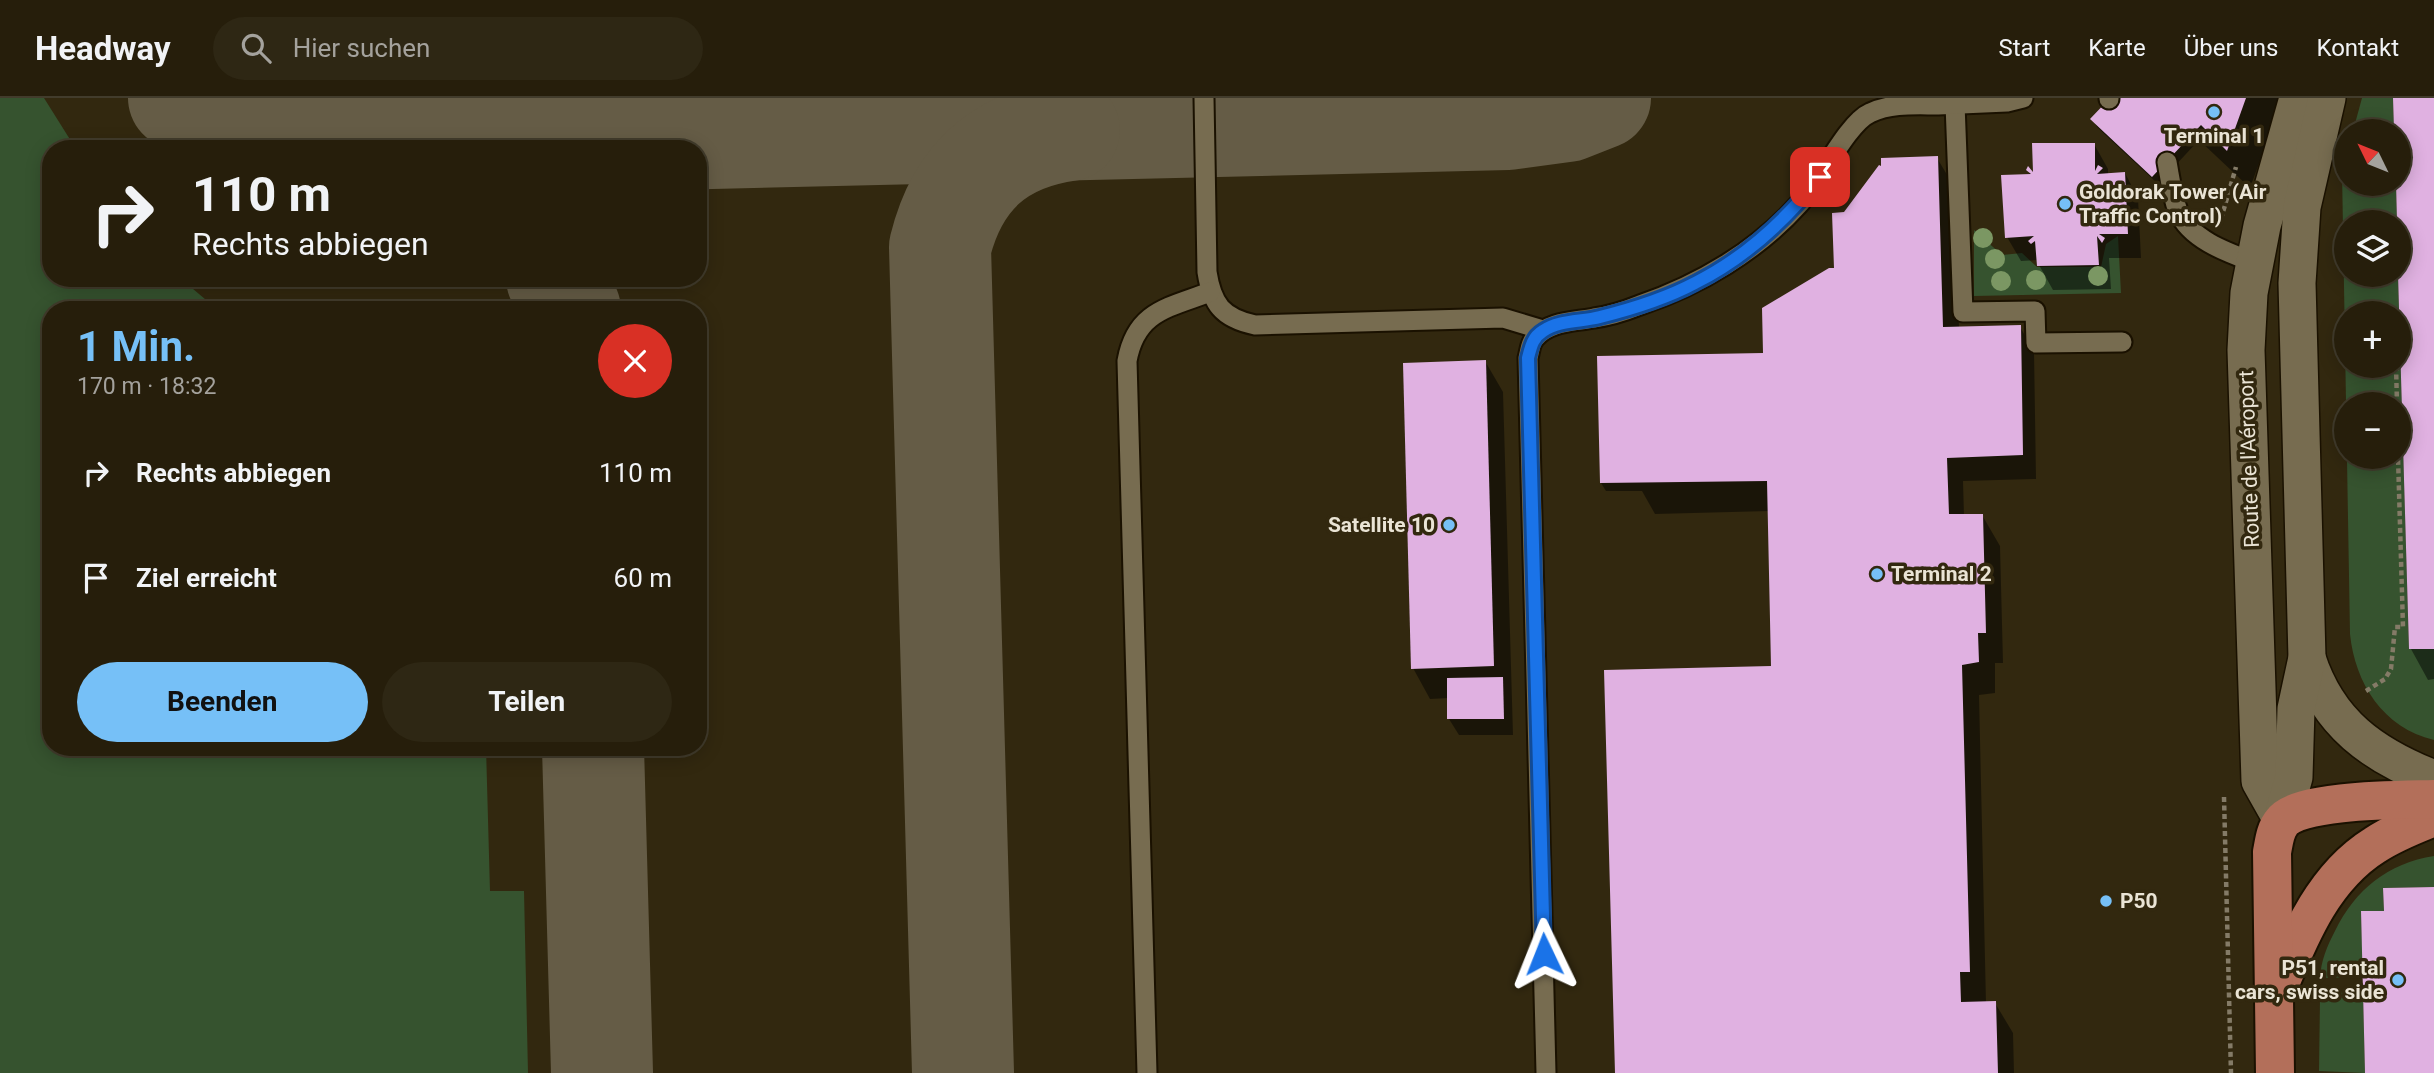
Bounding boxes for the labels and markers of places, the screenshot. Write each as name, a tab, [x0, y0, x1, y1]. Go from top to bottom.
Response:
marker: Terminal 1	[2206, 104, 2222, 120]
place label: Terminal 1	[2164, 124, 2264, 148]
pin	[1790, 147, 1850, 207]
place label: Goldorak Tower (Air Traffic Control)	[2079, 180, 2267, 228]
marker: Goldorak Tower (Air Traffic Control)	[2057, 196, 2073, 212]
place label: Satellite 10	[1328, 513, 1435, 537]
marker: Satellite 10	[1441, 517, 1457, 533]
place label: Terminal 2	[1891, 562, 1992, 586]
marker: Terminal 2	[1869, 566, 1885, 582]
place label: P50	[2120, 889, 2158, 913]
marker: P50	[2098, 893, 2114, 909]
place label: P51, rental cars, swiss side	[2235, 956, 2384, 1004]
marker: P51, rental cars, swiss side	[2390, 972, 2406, 988]

